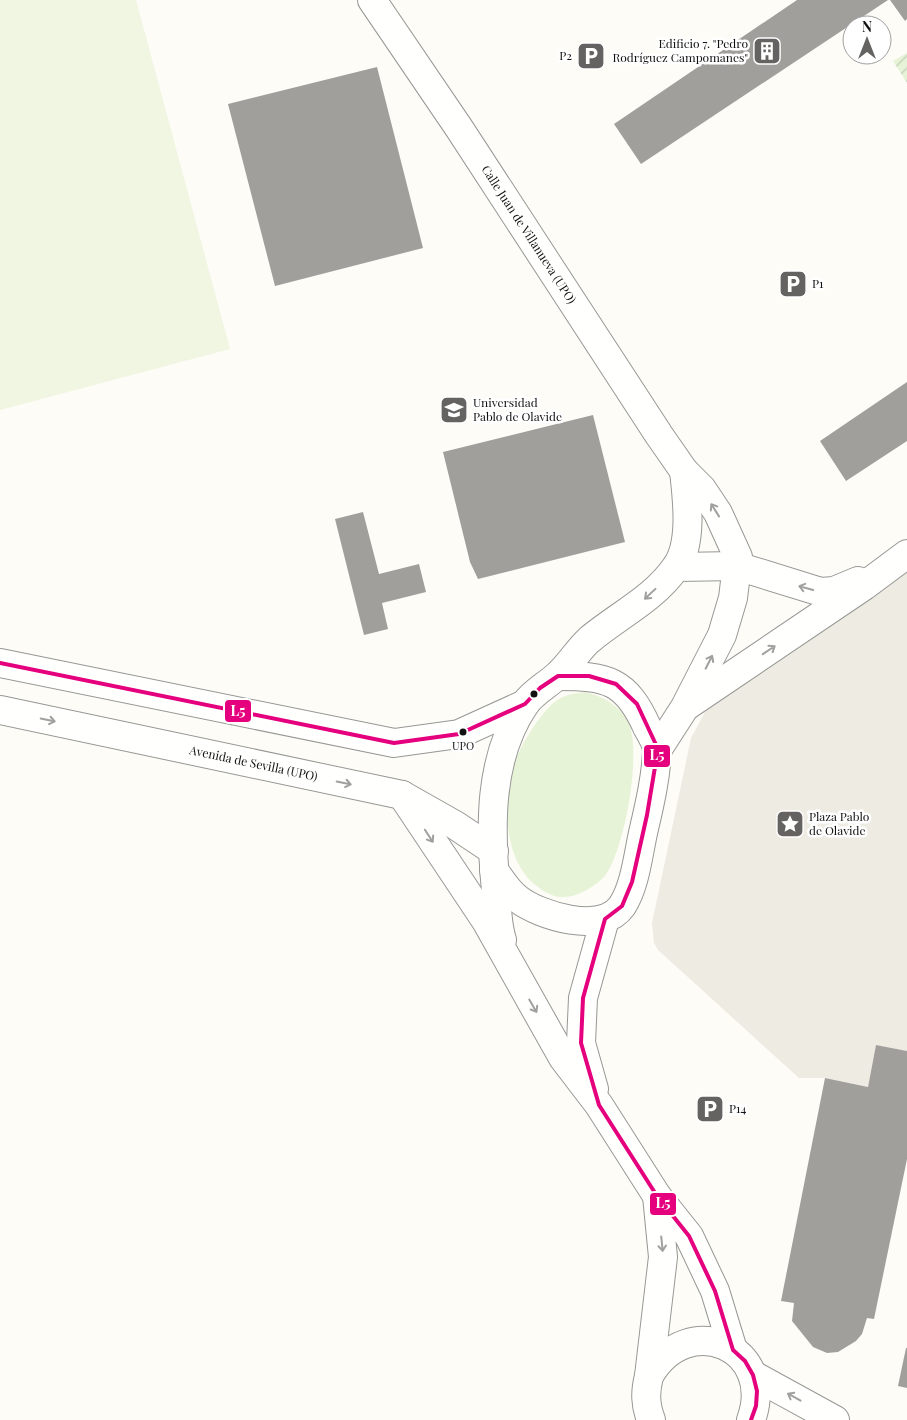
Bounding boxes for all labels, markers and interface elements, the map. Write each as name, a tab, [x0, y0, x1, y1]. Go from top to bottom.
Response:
north arrow	[842, 15, 892, 65]
text: N	[862, 17, 872, 36]
place label: Edificio 7. "Pedro Rodríguez Campomanes"	[612, 35, 748, 65]
building icon: Edificio 7. "Pedro Rodríguez Campomanes"	[752, 36, 782, 66]
parking icon: P2	[576, 41, 606, 71]
place label: P2	[559, 47, 572, 63]
street label: Calle Juan de Villanueva (UPO)	[478, 162, 580, 306]
parking icon: P1	[778, 269, 808, 299]
place label: P1	[812, 275, 824, 291]
place label: Universidad Pablo de Olavide	[473, 394, 562, 424]
school or university icon: Universidad Pablo de Olavide	[439, 395, 469, 425]
one-way arrow	[710, 503, 720, 517]
one-way arrow	[798, 582, 814, 592]
one-way arrow	[643, 588, 656, 600]
one-way arrow	[762, 645, 776, 656]
one-way arrow	[704, 655, 714, 670]
unlabelled marker	[529, 689, 539, 699]
line badge: L5	[224, 699, 252, 723]
text: L5	[231, 701, 245, 720]
one-way arrow	[39, 716, 55, 725]
marker: UPO	[458, 727, 468, 737]
place label: UPO	[452, 738, 474, 753]
street label: Avenida de Sevilla (UPO)	[187, 741, 319, 784]
line badge: L5	[643, 744, 671, 768]
text: L5	[650, 745, 664, 764]
one-way arrow	[335, 778, 351, 788]
place label: Plaza Pablo de Olavide	[809, 808, 870, 838]
place icon: Plaza Pablo de Olavide	[775, 809, 805, 839]
one-way arrow	[424, 828, 434, 842]
one-way arrow	[528, 999, 538, 1014]
parking icon: P14	[695, 1094, 725, 1124]
place label: P14	[729, 1100, 746, 1116]
line badge: L5	[649, 1192, 677, 1216]
text: L5	[656, 1193, 670, 1212]
one-way arrow	[657, 1236, 667, 1252]
one-way arrow	[787, 1392, 802, 1401]

